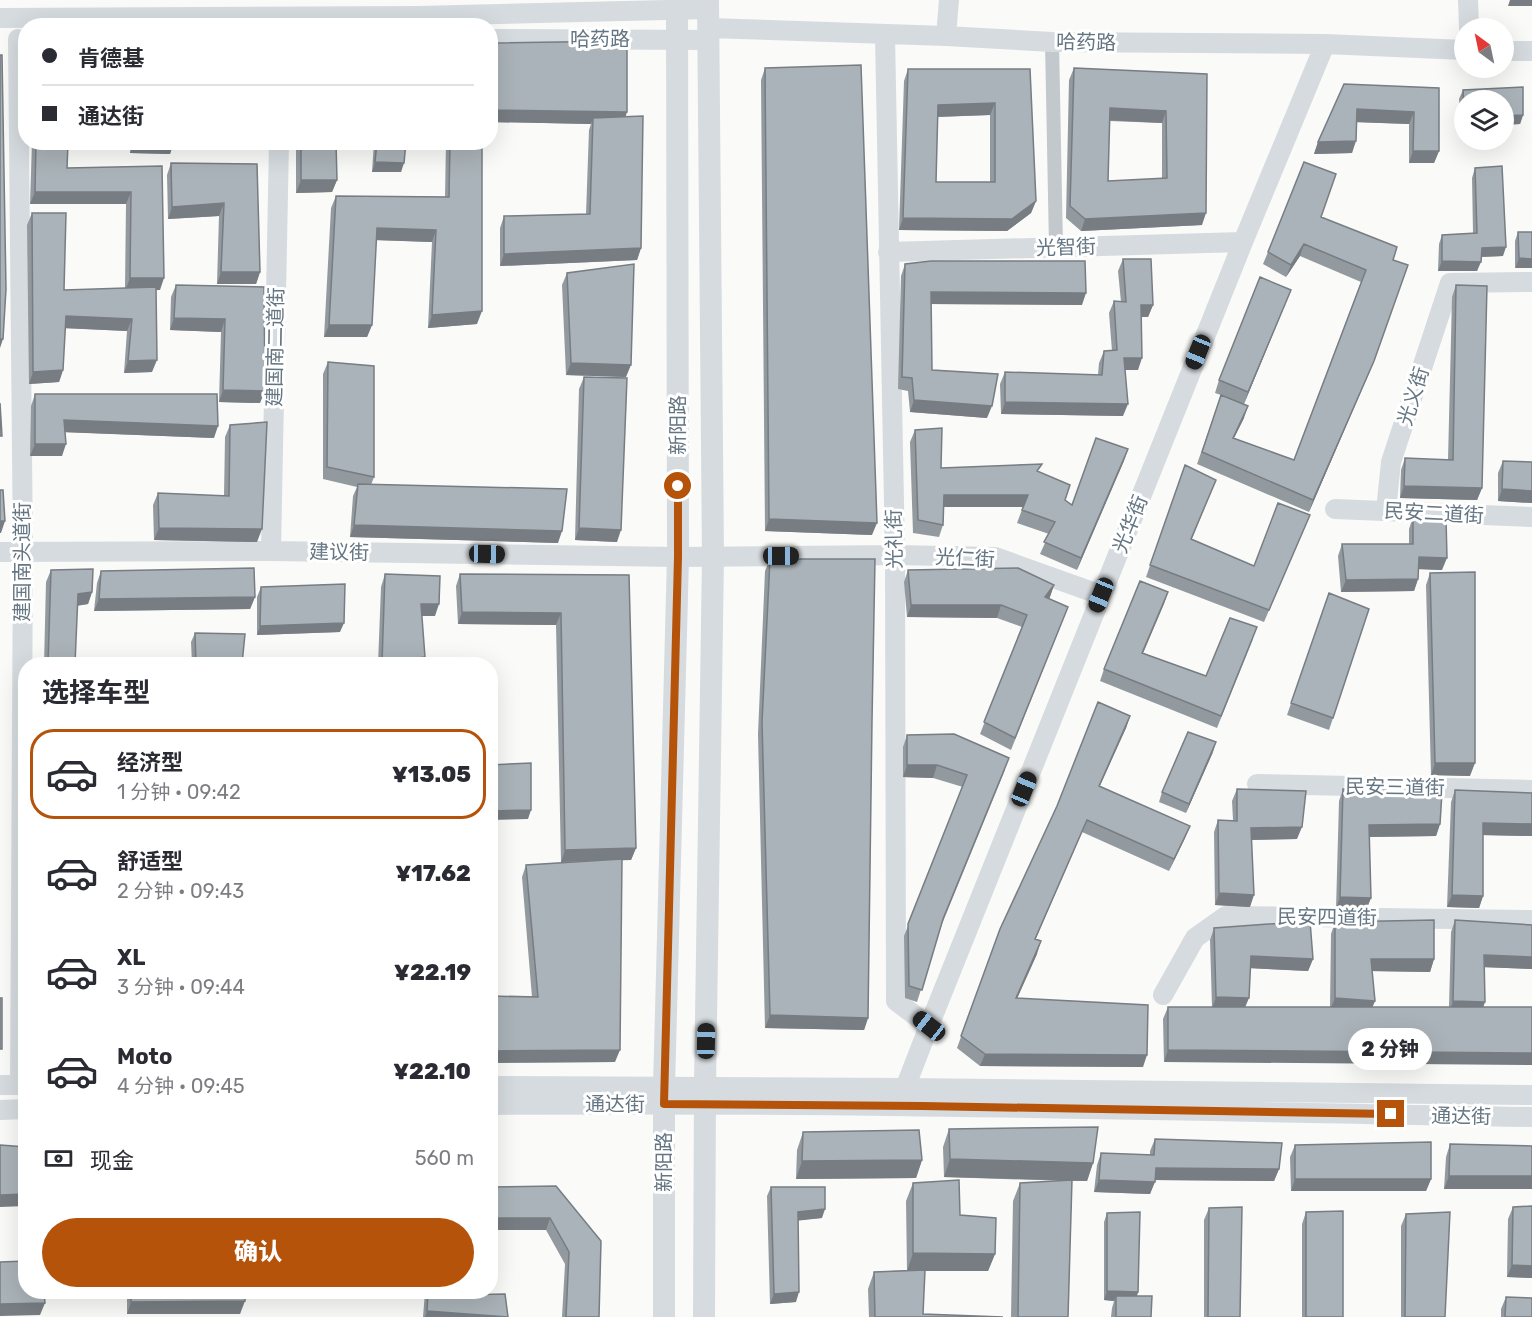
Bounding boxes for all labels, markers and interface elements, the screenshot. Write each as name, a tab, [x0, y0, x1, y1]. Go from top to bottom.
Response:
north arrow	[1454, 18, 1514, 78]
map controls	[1454, 18, 1514, 150]
street label: 哈药路	[570, 27, 630, 51]
street label: 哈药路	[1056, 29, 1116, 55]
text: 肯德基	[78, 45, 144, 72]
button: layers	[1454, 90, 1514, 150]
text: 通达街	[78, 103, 144, 130]
street label: 光智街	[1036, 234, 1096, 260]
street label: 建国南二道街	[262, 287, 288, 407]
car	[1183, 332, 1213, 372]
street label: 光义街	[1392, 364, 1434, 428]
street label: 新阳路	[666, 395, 690, 455]
route start	[664, 472, 691, 499]
street label: 光华街	[1108, 492, 1152, 556]
street label: 民安二道街	[1383, 498, 1485, 528]
street label: 建国南头道街	[10, 502, 34, 622]
street label: 光礼街	[881, 509, 907, 569]
street label: 建议街	[309, 539, 369, 565]
street label: 光仁街	[934, 544, 996, 572]
car	[469, 545, 505, 563]
car	[763, 547, 799, 565]
car	[1086, 575, 1116, 615]
text: 选择车型	[42, 677, 150, 709]
icon: car	[45, 747, 99, 801]
text: 经济型	[117, 749, 183, 776]
text: ¥13.05	[392, 761, 471, 788]
car	[1009, 769, 1039, 809]
street label: 民安三道街	[1345, 774, 1445, 800]
text: 1 分钟 · 09:42	[117, 780, 241, 804]
icon: car	[45, 846, 99, 900]
text: 舒适型	[117, 848, 183, 875]
text: ¥17.62	[395, 860, 471, 887]
text: 2 分钟 · 09:43	[117, 879, 244, 903]
street label: 民安四道街	[1277, 904, 1377, 930]
text: XL	[117, 944, 145, 971]
icon: car	[45, 945, 99, 999]
text: ¥22.19	[394, 959, 471, 986]
text: 3 分钟 · 09:44	[117, 975, 245, 999]
car	[909, 1008, 949, 1044]
car	[697, 1023, 715, 1059]
callout: 2 分钟	[1349, 1027, 1433, 1069]
text: 2 分钟	[1361, 1037, 1419, 1061]
text: Moto	[117, 1043, 172, 1070]
icon: car	[45, 1044, 99, 1098]
text: ¥22.10	[393, 1058, 471, 1085]
text: 4 分钟 · 09:45	[117, 1074, 245, 1098]
street label: 通达街	[585, 1092, 645, 1116]
route end	[1377, 1100, 1404, 1127]
street label: 通达街	[1431, 1103, 1491, 1129]
street label: 新阳路	[652, 1132, 676, 1192]
icon: cash	[42, 1142, 75, 1175]
text: 560 m	[415, 1146, 474, 1170]
text: 现金	[90, 1147, 134, 1174]
button: 确认	[42, 1218, 474, 1287]

